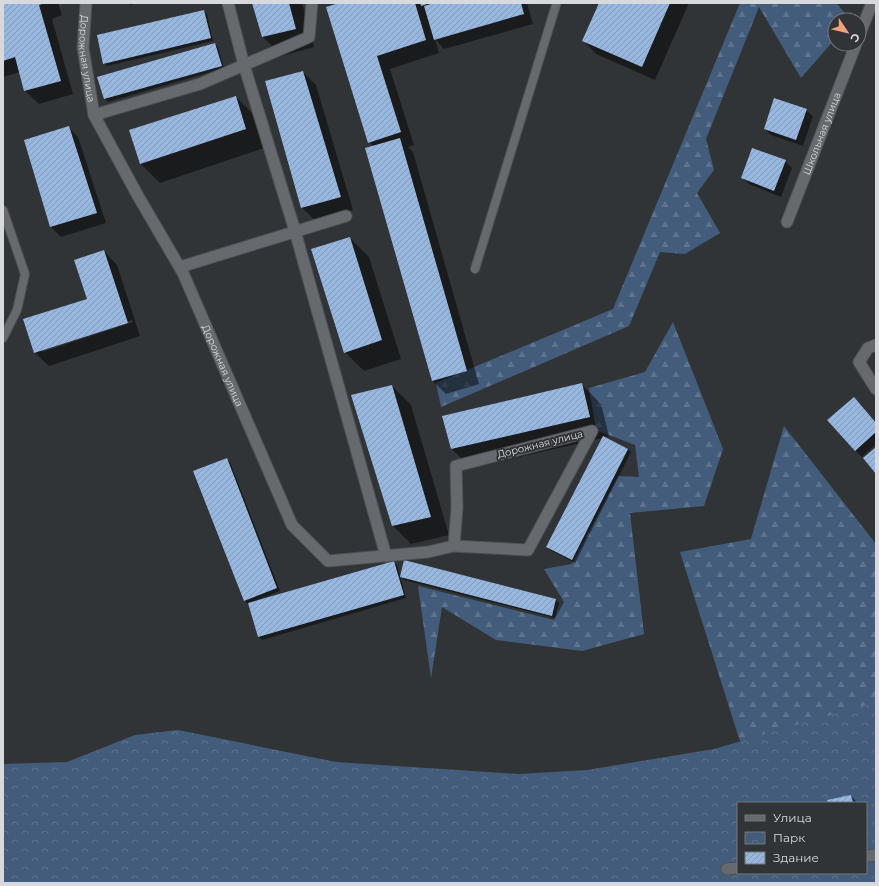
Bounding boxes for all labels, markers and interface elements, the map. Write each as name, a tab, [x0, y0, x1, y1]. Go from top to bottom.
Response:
north arrow	[827, 12, 867, 52]
street label: Дорожная улица	[76, 15, 98, 103]
text: С	[847, 30, 863, 45]
street label: Школьная улица	[799, 90, 843, 177]
street label: Дорожная улица	[200, 322, 246, 408]
street label: Дорожная улица	[496, 427, 584, 461]
legend	[737, 802, 867, 874]
text: Улица	[773, 810, 812, 825]
text: Парк	[773, 830, 805, 845]
text: Здание	[773, 850, 819, 865]

